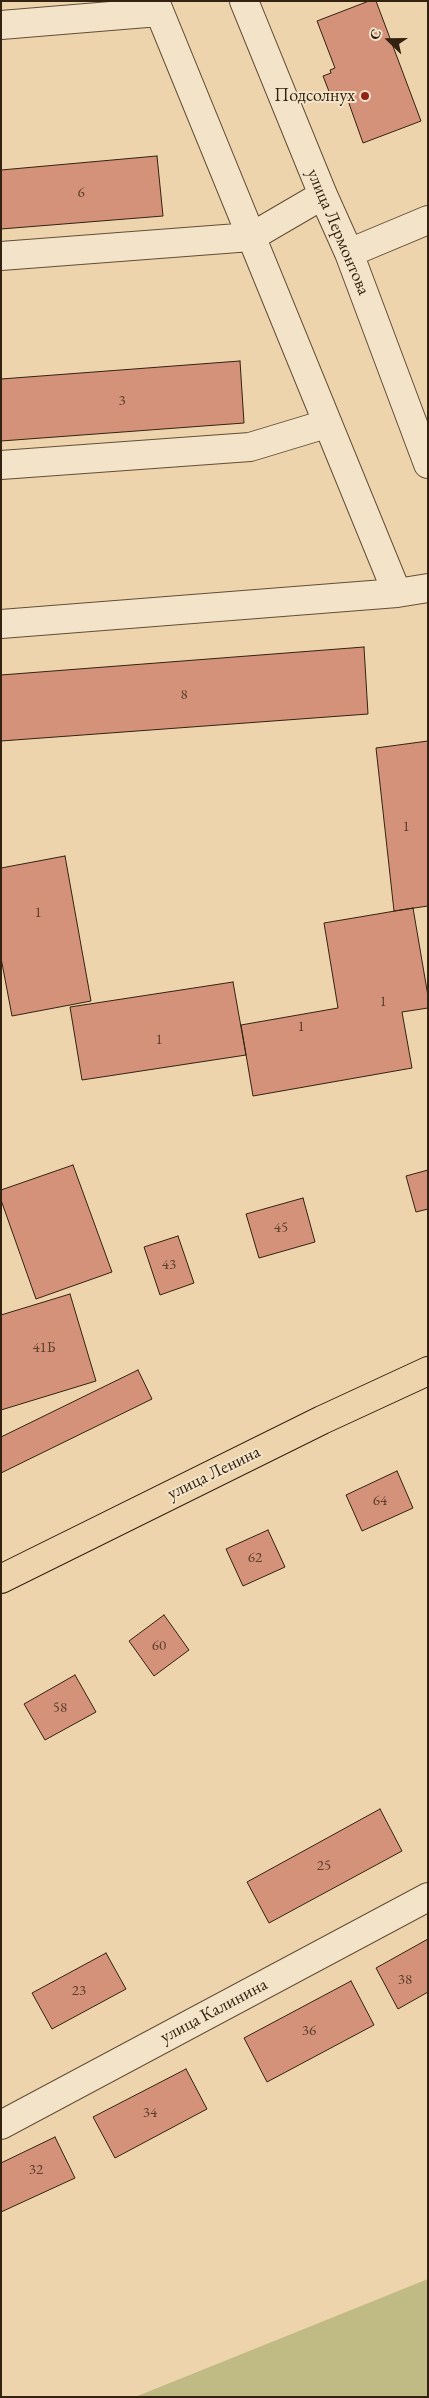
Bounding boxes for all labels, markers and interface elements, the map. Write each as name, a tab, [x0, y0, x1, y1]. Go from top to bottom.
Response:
north arrow	[364, 15, 414, 65]
text: С	[365, 26, 385, 42]
place label: Подсолнух	[274, 85, 355, 107]
marker: Подсолнух	[359, 90, 371, 102]
street label: улица Лермонтова	[302, 166, 374, 298]
house number: 6	[77, 184, 85, 202]
house number: 3	[118, 392, 126, 410]
house number: 8	[180, 686, 188, 704]
house number: 1	[402, 818, 410, 836]
house number: 1	[34, 904, 42, 922]
house number: 1	[379, 993, 387, 1011]
house number: 1	[297, 1018, 305, 1036]
house number: 1	[155, 1031, 163, 1049]
house number: 45	[274, 1219, 288, 1237]
house number: 43	[162, 1256, 176, 1274]
house number: 41Б	[32, 1339, 56, 1357]
street label: улица Ленина	[164, 1441, 264, 1505]
house number: 64	[373, 1492, 387, 1510]
house number: 62	[248, 1549, 262, 1567]
house number: 60	[152, 1637, 166, 1655]
house number: 58	[53, 1699, 67, 1717]
house number: 25	[317, 1857, 331, 1875]
house number: 38	[398, 1971, 412, 1989]
street label: улица Калинина	[157, 1974, 271, 2048]
house number: 23	[72, 1982, 86, 2000]
house number: 36	[302, 2022, 316, 2040]
house number: 34	[143, 2104, 157, 2122]
house number: 32	[29, 2161, 43, 2179]

